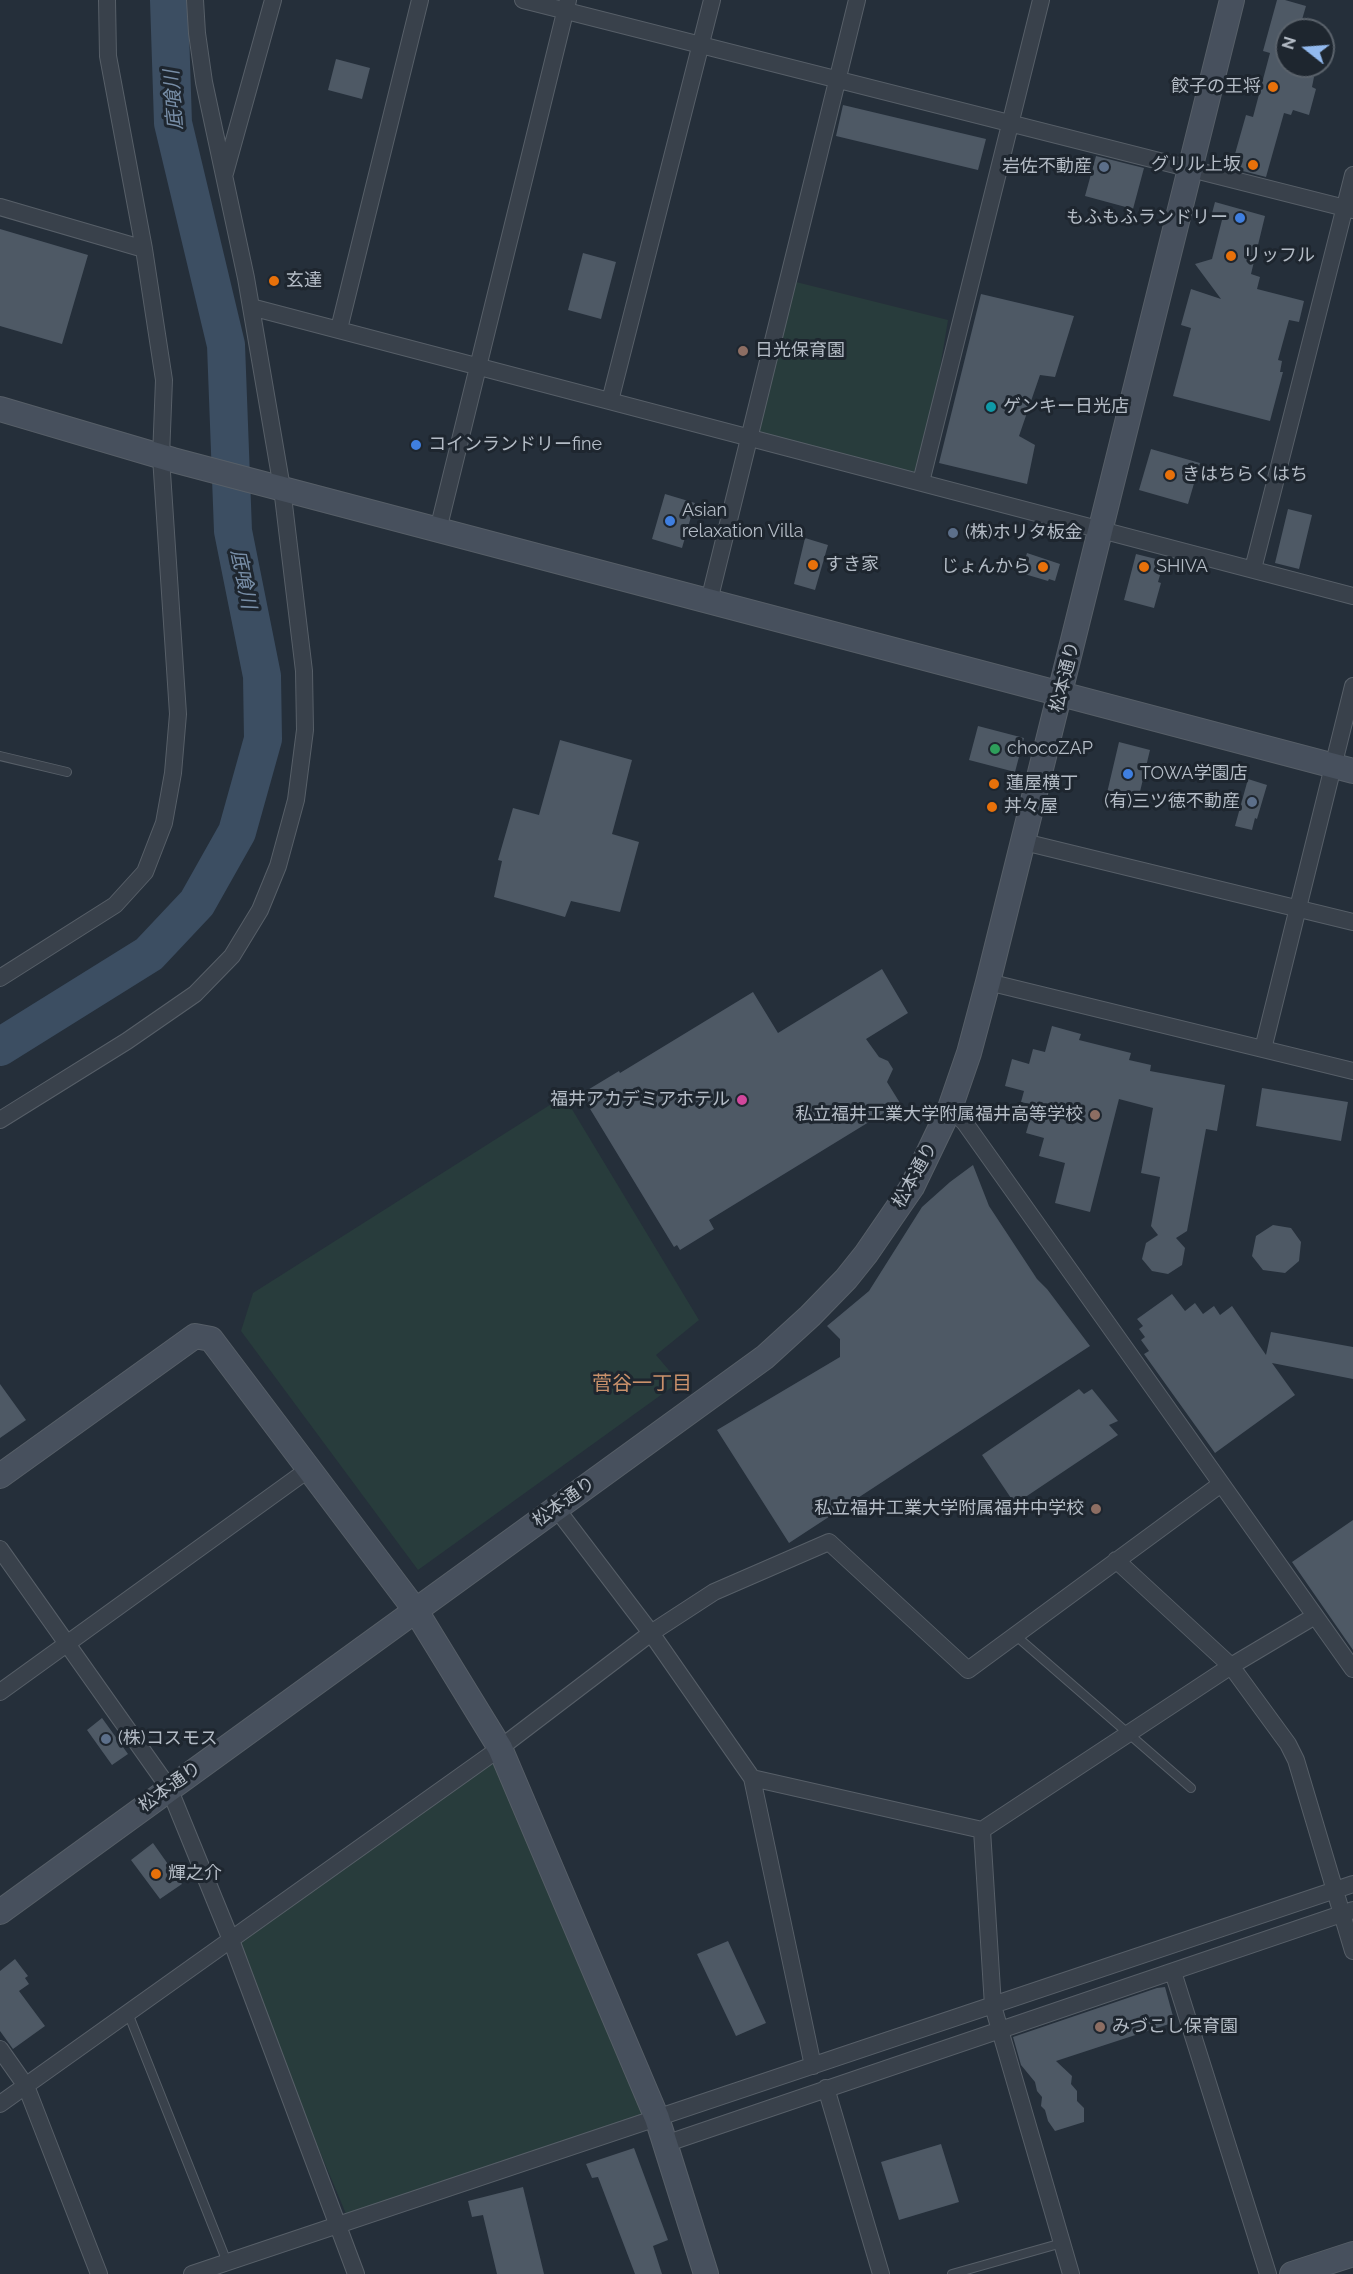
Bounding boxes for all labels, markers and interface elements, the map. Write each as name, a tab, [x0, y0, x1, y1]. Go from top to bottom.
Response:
north arrow	[1275, 18, 1335, 78]
text: N	[1278, 35, 1300, 52]
water label: 底喰川	[160, 69, 188, 131]
place label: 餃子の王将	[1171, 76, 1261, 98]
marker: 餃子の王将	[1266, 80, 1280, 94]
place label: グリル上坂	[1151, 154, 1241, 176]
place label: 岩佐不動産	[1002, 156, 1092, 178]
marker: グリル上坂	[1246, 158, 1260, 172]
marker: 岩佐不動産	[1097, 160, 1111, 174]
place label: もふもふランドリー	[1066, 207, 1228, 229]
marker: もふもふランドリー	[1233, 211, 1247, 225]
place label: リッフル	[1243, 245, 1315, 267]
marker: リッフル	[1224, 249, 1238, 263]
place label: 玄達	[286, 270, 322, 292]
marker: 玄達	[267, 274, 281, 288]
place label: 日光保育園	[755, 340, 845, 362]
marker: 日光保育園	[736, 344, 750, 358]
place label: ゲンキー日光店	[1003, 396, 1129, 418]
marker: ゲンキー日光店	[984, 400, 998, 414]
place label: コインランドリーfine	[428, 434, 602, 456]
marker: コインランドリーfine	[409, 438, 423, 452]
place label: きはちらくはち	[1182, 464, 1308, 486]
marker: きはちらくはち	[1163, 468, 1177, 482]
place label: Asian relaxation Villa	[682, 500, 804, 542]
marker: Asian relaxation Villa	[663, 514, 677, 528]
place label: (株)ホリタ板金	[965, 522, 1083, 544]
marker: (株)ホリタ板金	[946, 526, 960, 540]
water label: 底喰川	[225, 547, 261, 611]
place label: すき家	[825, 554, 879, 576]
place label: じょんから	[941, 556, 1031, 578]
place label: SHIVA	[1156, 556, 1208, 578]
marker: すき家	[806, 558, 820, 572]
marker: じょんから	[1036, 560, 1050, 574]
marker: SHIVA	[1137, 560, 1151, 574]
street label: 松本通り	[1046, 639, 1084, 715]
place label: chocoZAP	[1007, 738, 1093, 760]
marker: chocoZAP	[988, 742, 1002, 756]
place label: TOWA学園店	[1140, 763, 1247, 785]
marker: TOWA学園店	[1121, 767, 1135, 781]
place label: 蓮屋横丁	[1006, 773, 1078, 795]
marker: 蓮屋横丁	[987, 777, 1001, 791]
place label: (有)三ツ徳不動産	[1104, 791, 1240, 813]
marker: (有)三ツ徳不動産	[1245, 795, 1259, 809]
place label: 丼々屋	[1004, 796, 1058, 818]
marker: 丼々屋	[985, 800, 999, 814]
place label: 福井アカデミアホテル	[550, 1089, 730, 1111]
marker: 福井アカデミアホテル	[735, 1093, 749, 1107]
place label: 私立福井工業大学附属福井高等学校	[795, 1104, 1083, 1126]
marker: 私立福井工業大学附属福井高等学校	[1088, 1108, 1102, 1122]
street label: 松本通り	[888, 1138, 942, 1212]
district label: 菅谷一丁目	[592, 1372, 692, 1396]
street label: 松本通り	[529, 1472, 599, 1532]
place label: 私立福井工業大学附属福井中学校	[814, 1498, 1084, 1520]
marker: 私立福井工業大学附属福井中学校	[1089, 1502, 1103, 1516]
place label: (株)コスモス	[118, 1728, 218, 1750]
marker: (株)コスモス	[99, 1732, 113, 1746]
street label: 松本通り	[135, 1757, 205, 1817]
place label: 輝之介	[168, 1863, 222, 1885]
marker: 輝之介	[149, 1867, 163, 1881]
place label: みづこし保育園	[1112, 2016, 1238, 2038]
marker: みづこし保育園	[1093, 2020, 1107, 2034]

